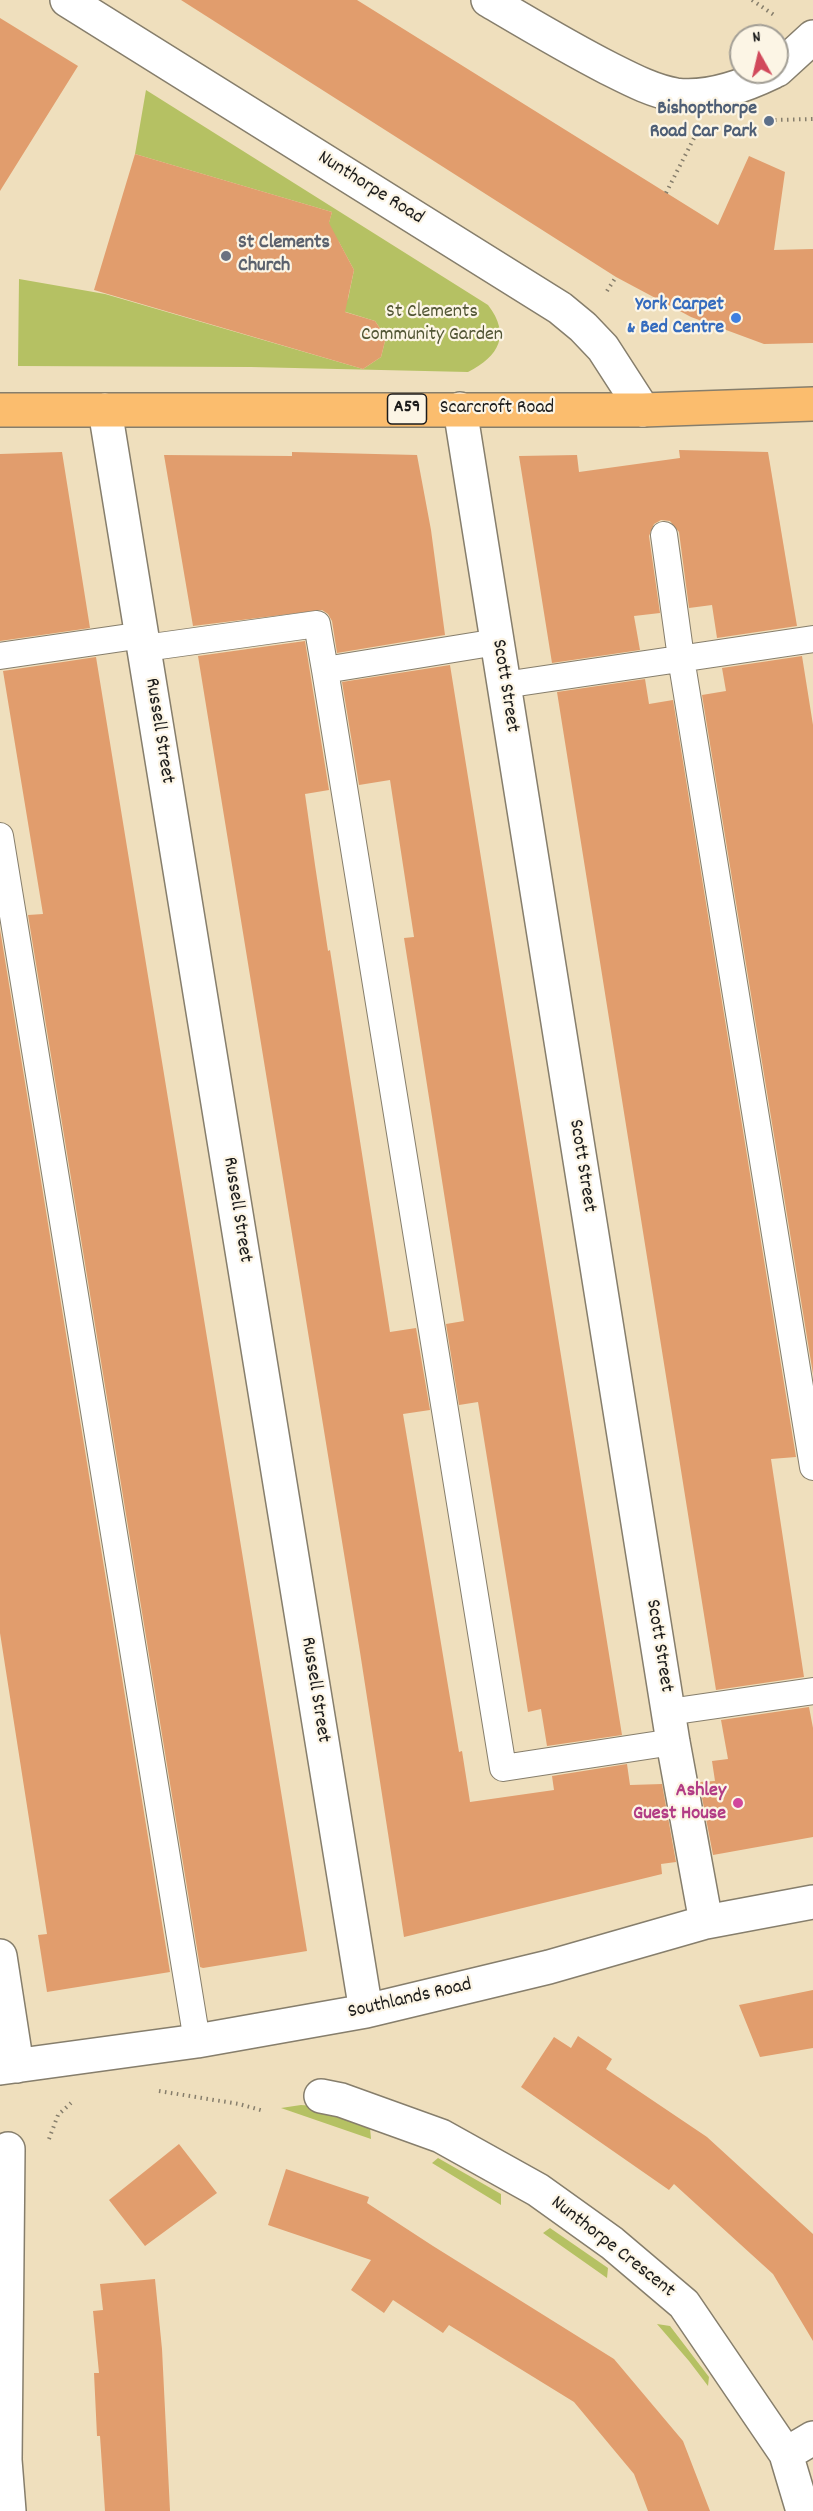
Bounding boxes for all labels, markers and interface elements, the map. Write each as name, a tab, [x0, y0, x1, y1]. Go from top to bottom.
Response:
north arrow	[729, 24, 789, 84]
text: N	[751, 26, 762, 50]
place label: Bishopthorpe Road Car Park	[650, 98, 757, 145]
marker: Bishopthorpe Road Car Park	[762, 114, 776, 128]
street label: Nunthorpe Road	[313, 147, 427, 231]
place label: St Clements Church	[238, 232, 330, 279]
marker: St Clements Church	[219, 249, 233, 263]
place label: York Carpet & Bed Centre	[627, 294, 724, 341]
park label: St Clements Community Garden	[361, 301, 503, 348]
marker: York Carpet & Bed Centre	[729, 311, 743, 325]
road number: A59	[388, 394, 426, 424]
street label: Scarcroft Road	[440, 397, 554, 421]
street label: Scott Street	[485, 638, 523, 734]
street label: Russell Street	[138, 676, 178, 786]
street label: Scott Street	[562, 1118, 600, 1214]
street label: Russell Street	[216, 1155, 256, 1265]
street label: Scott Street	[639, 1598, 677, 1694]
street label: Russell Street	[294, 1635, 334, 1745]
place label: Ashley Guest House	[633, 1780, 726, 1827]
marker: Ashley Guest House	[731, 1796, 745, 1810]
street label: Southlands Road	[346, 1974, 474, 2026]
street label: Nunthorpe Crescent	[545, 2192, 679, 2304]

